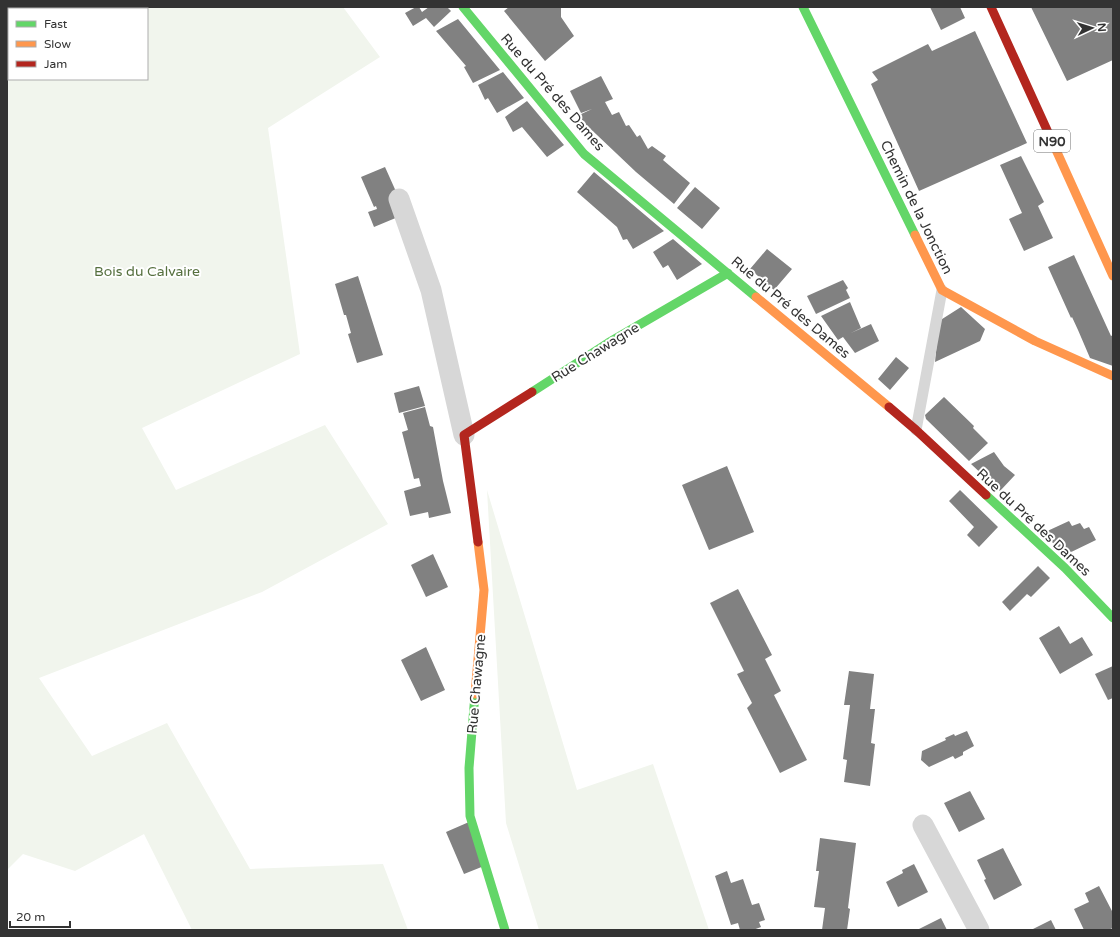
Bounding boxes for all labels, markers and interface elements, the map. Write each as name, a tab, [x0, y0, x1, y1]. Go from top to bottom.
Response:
legend	[8, 8, 148, 80]
north arrow	[1072, 8, 1112, 48]
text: Fast	[44, 17, 68, 31]
text: N	[1095, 22, 1108, 32]
street label: Rue du Pré des Dames	[497, 30, 608, 155]
text: Slow	[44, 37, 71, 51]
text: Jam	[44, 57, 67, 71]
road number: N90	[1034, 130, 1070, 152]
street label: Chemin de la Jonction	[877, 137, 956, 277]
street label: Rue du Pré des Dames	[728, 253, 854, 362]
park label: Bois du Calvaire	[94, 263, 200, 280]
street label: Rue Chawagne	[548, 319, 642, 386]
street label: Rue du Pré des Dames	[973, 465, 1094, 580]
street label: Rue Chawagne	[464, 633, 489, 735]
scale bar	[10, 903, 70, 929]
text: 20 m	[16, 910, 45, 924]

